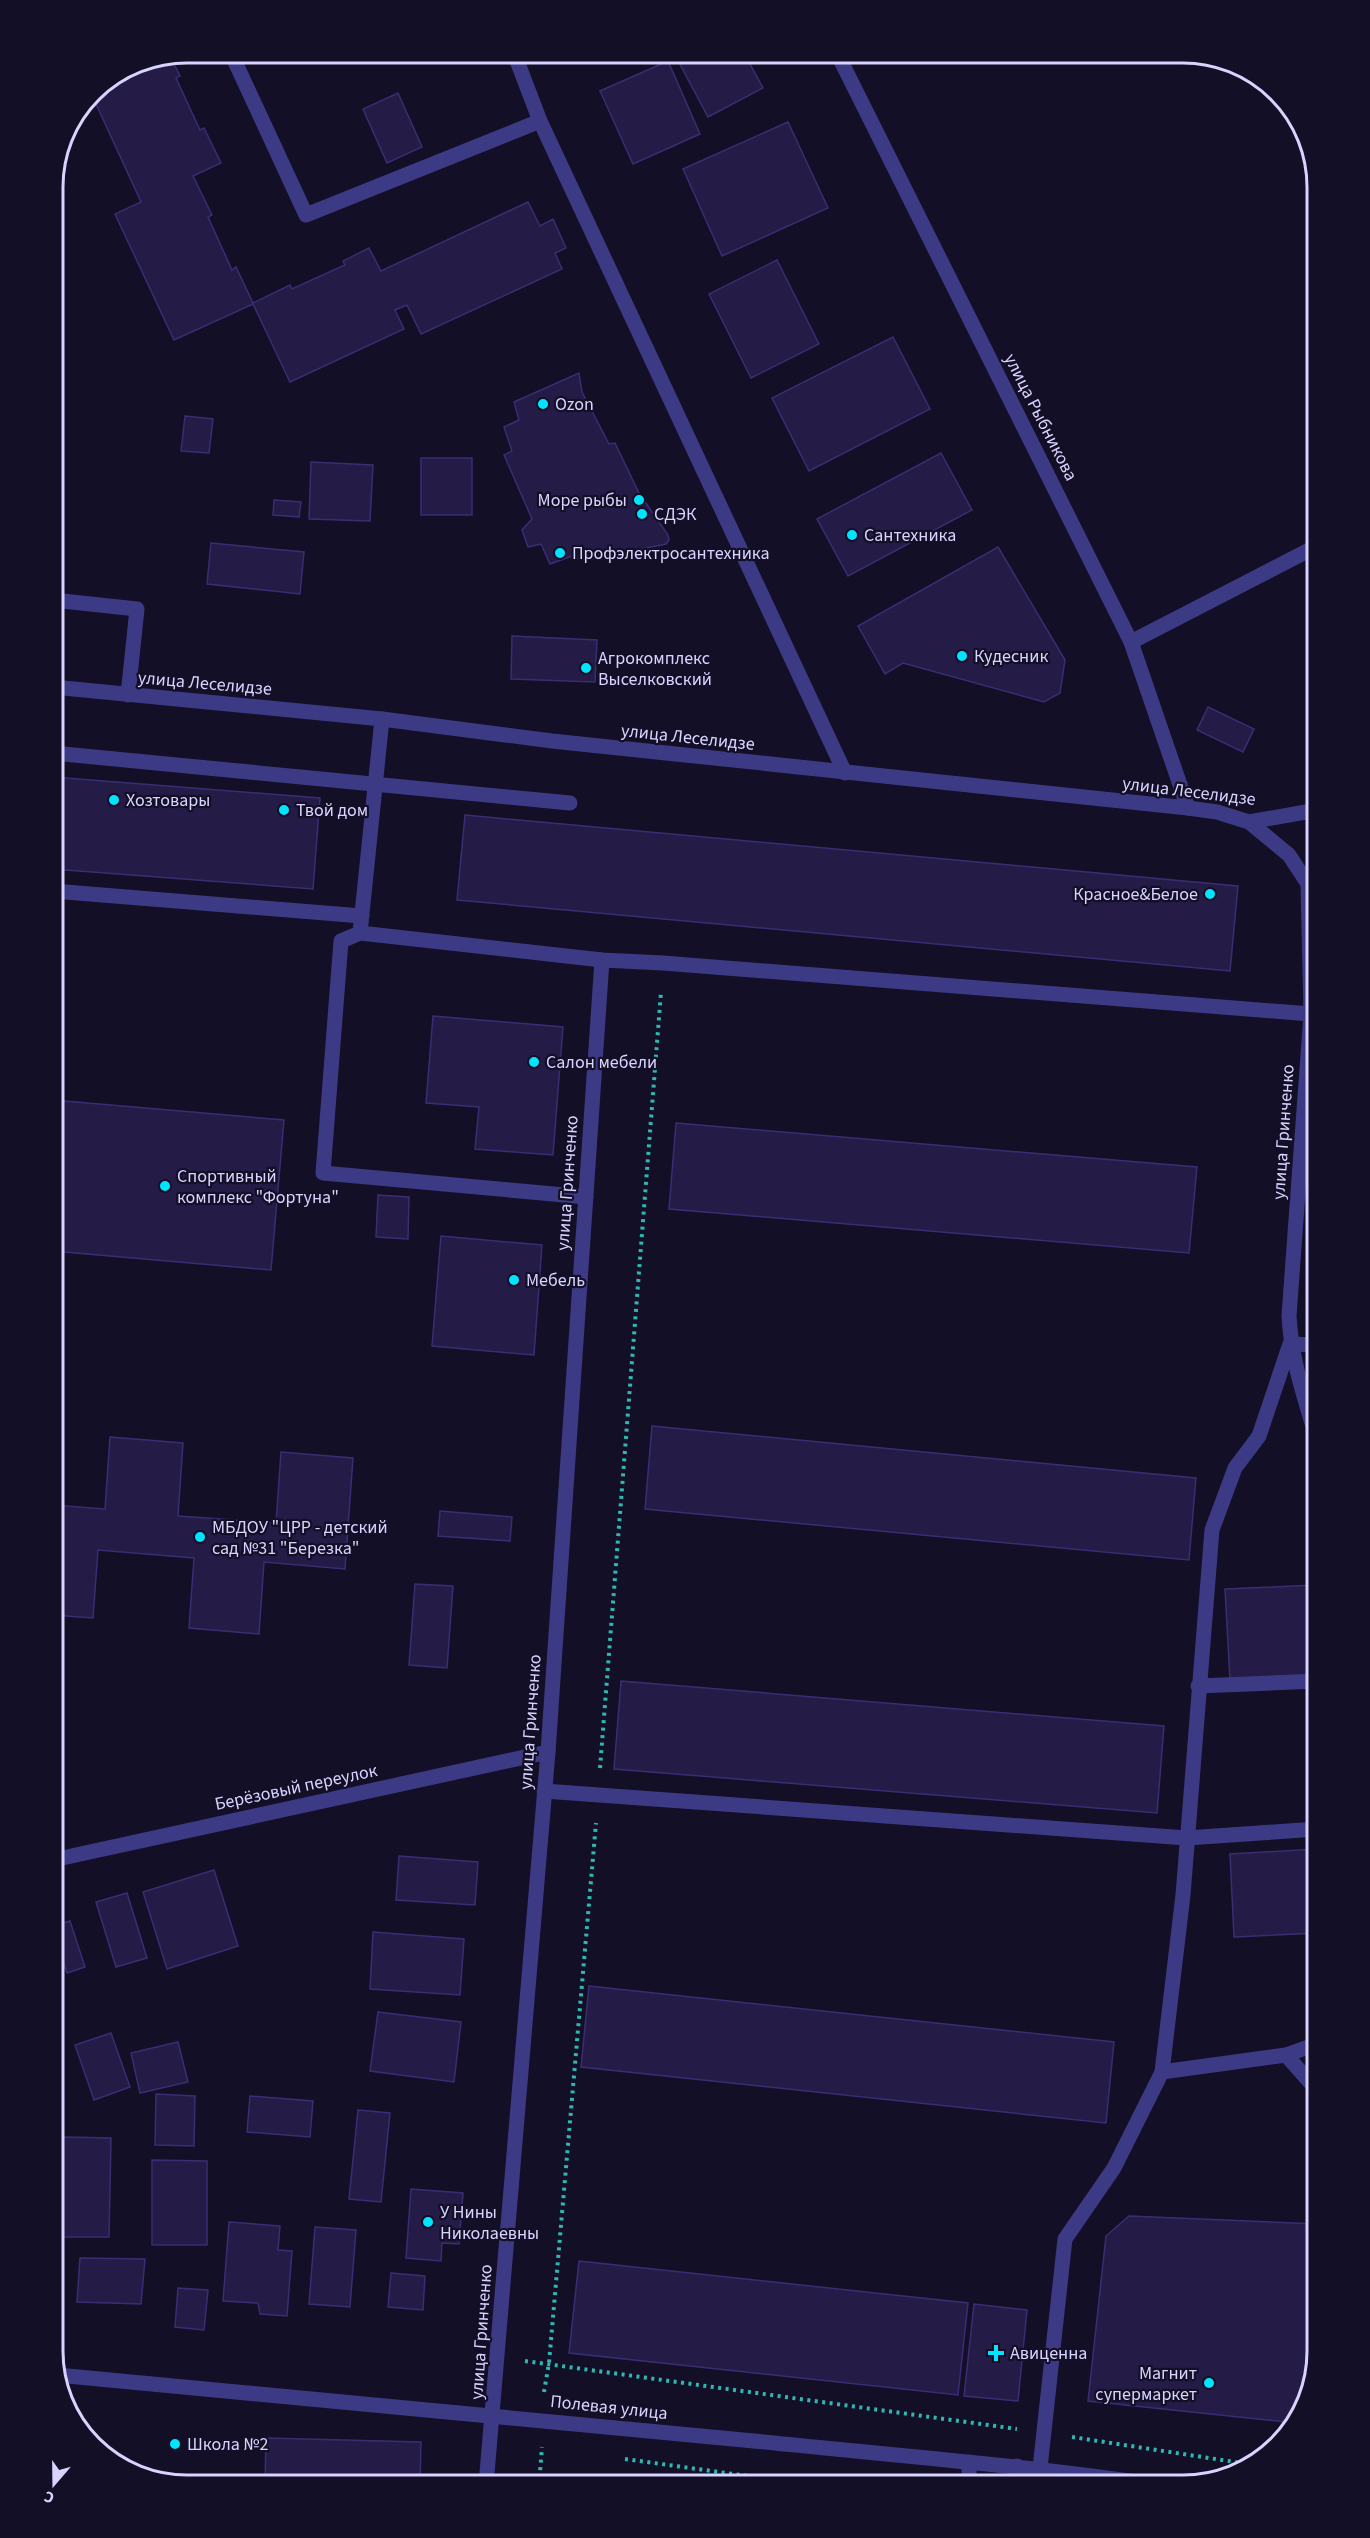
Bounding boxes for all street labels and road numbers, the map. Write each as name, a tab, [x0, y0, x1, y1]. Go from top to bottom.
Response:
street label: улица Рыбникова	[998, 349, 1083, 485]
street label: улица Леселидзе	[137, 665, 273, 702]
street label: улица Леселидзе	[620, 718, 756, 757]
street label: улица Леселидзе	[1121, 771, 1257, 812]
street label: улица Гринченко	[1266, 1064, 1301, 1201]
street label: улица Гринченко	[550, 1115, 585, 1252]
street label: улица Гринченко	[513, 1654, 548, 1791]
street label: Берёзовый переулок	[212, 1758, 380, 1817]
street label: улица Гринченко	[464, 2264, 499, 2401]
street label: Полевая улица	[549, 2389, 669, 2426]

